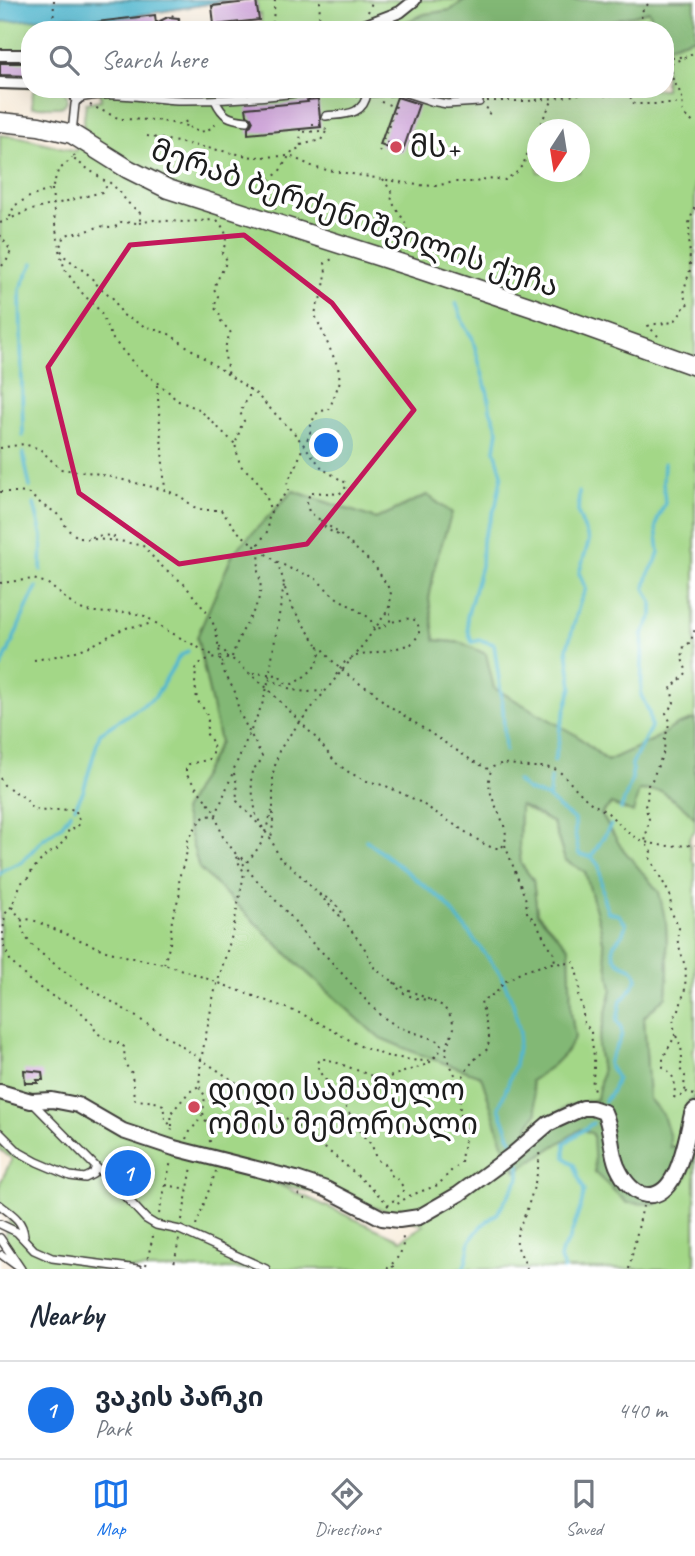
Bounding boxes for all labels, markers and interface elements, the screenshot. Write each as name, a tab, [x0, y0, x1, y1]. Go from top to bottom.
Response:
search box	[21, 21, 674, 98]
icon: search	[45, 41, 83, 79]
text: Search here	[101, 43, 207, 76]
north arrow	[527, 119, 590, 182]
place label: მს+	[410, 128, 461, 166]
street label: მერაბ ბერძენიშვილის ქუჩა	[146, 130, 564, 306]
marker: მს+	[388, 139, 404, 155]
your location	[309, 428, 343, 462]
place label: დიდი სამამულო ომის მემორიალი	[208, 1071, 478, 1143]
marker: დიდი სამამულო ომის მემორიალი	[186, 1099, 202, 1115]
pin: 1	[105, 1147, 151, 1199]
text: Nearby	[28, 1296, 104, 1334]
text: ვაკის პარკი	[95, 1381, 264, 1414]
text: 1	[46, 1396, 56, 1425]
text: 440 m	[618, 1396, 667, 1425]
text: Park	[95, 1414, 131, 1443]
tab: Map	[92, 1475, 130, 1541]
tab: Directions	[314, 1475, 381, 1541]
tab: Saved	[565, 1475, 603, 1541]

